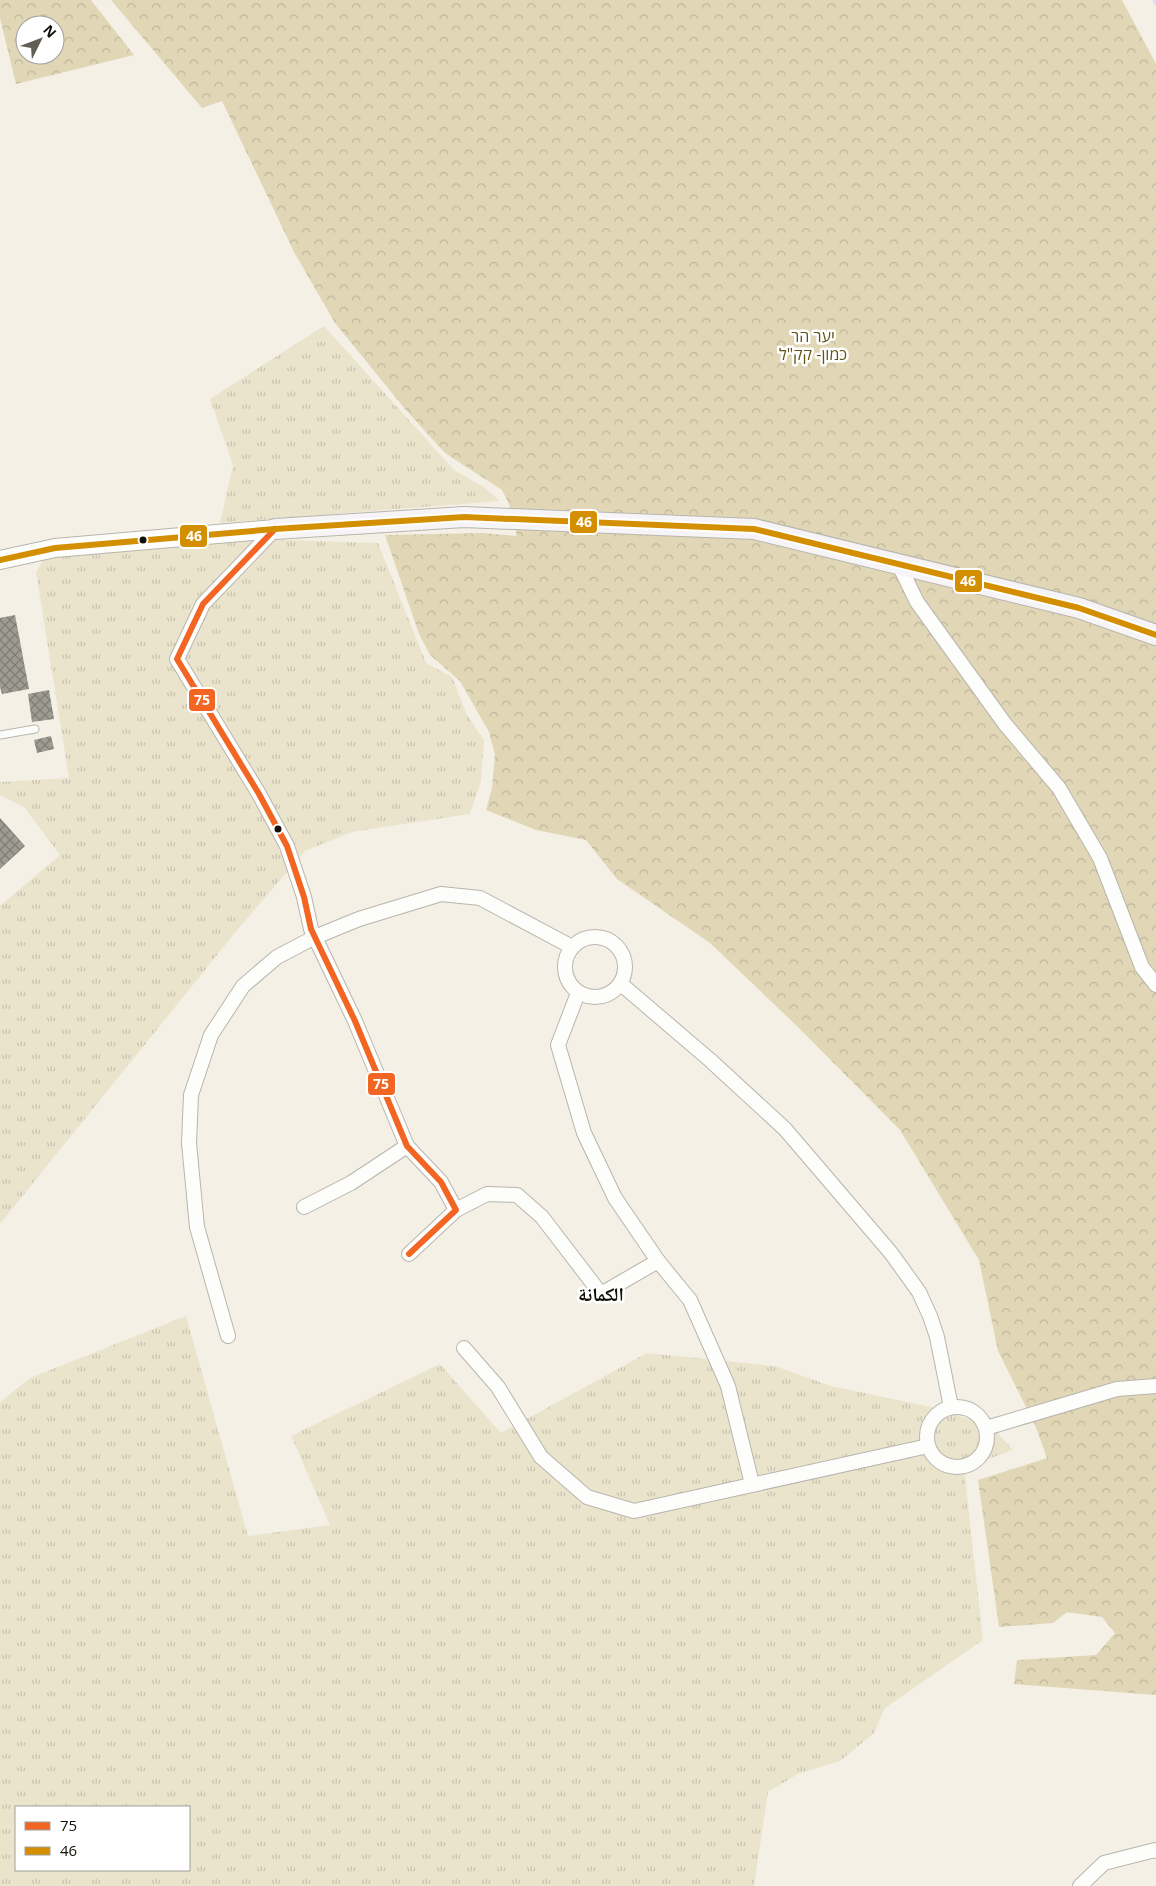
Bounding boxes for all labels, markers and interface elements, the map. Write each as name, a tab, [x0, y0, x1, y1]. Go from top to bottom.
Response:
north arrow	[15, 15, 65, 65]
text: N	[39, 20, 61, 42]
park label: יער הר כמון- קק"ל	[779, 325, 847, 365]
line badge: 46	[569, 510, 598, 534]
text: 46	[576, 512, 592, 531]
line badge: 46	[179, 524, 208, 548]
text: 46	[186, 526, 202, 545]
unlabelled marker	[138, 535, 148, 545]
line badge: 46	[954, 569, 983, 593]
text: 46	[960, 571, 976, 590]
line badge: 75	[188, 688, 216, 712]
text: 75	[194, 690, 210, 709]
unlabelled marker	[273, 824, 283, 834]
line badge: 75	[367, 1072, 396, 1096]
text: 75	[373, 1074, 389, 1093]
district label: الكمانة	[578, 1281, 624, 1307]
legend	[15, 1806, 190, 1871]
text: 75	[60, 1815, 77, 1835]
text: 46	[60, 1840, 77, 1860]

